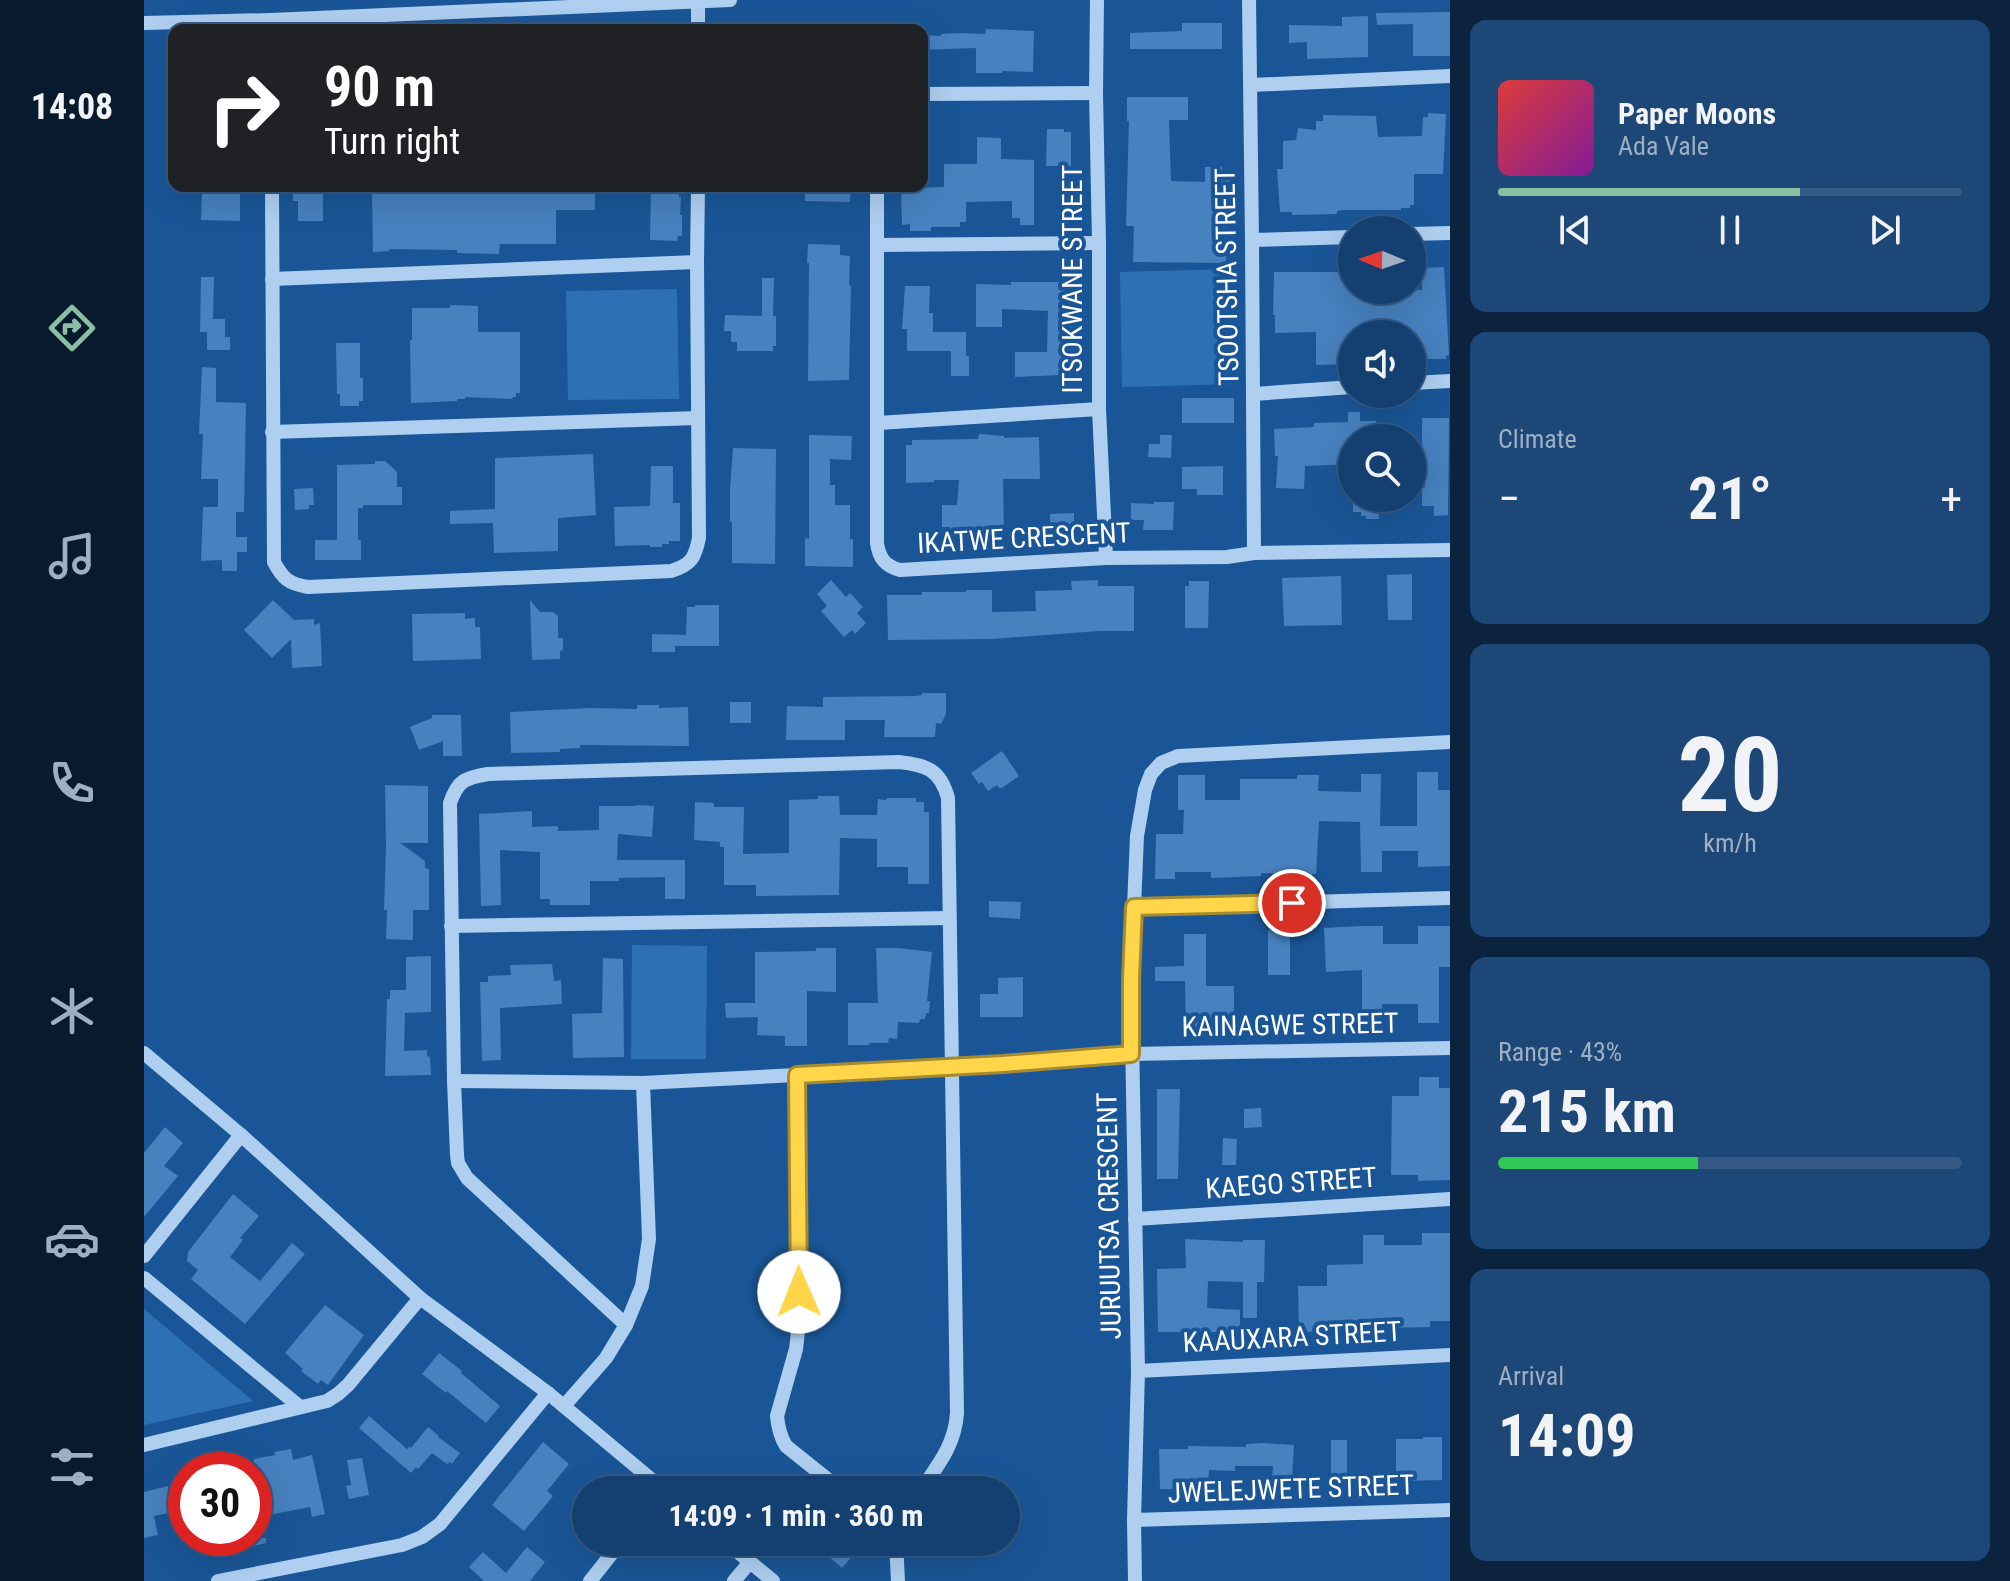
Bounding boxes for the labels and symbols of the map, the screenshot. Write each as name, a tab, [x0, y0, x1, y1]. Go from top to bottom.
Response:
street label: ITSOKWANE STREET	[1056, 165, 1089, 393]
street label: TSOOTSHA STREET	[1209, 168, 1245, 386]
north arrow	[1338, 216, 1426, 304]
street label: IKATWE CRESCENT	[916, 516, 1132, 560]
pin	[1258, 869, 1326, 937]
street label: KAINAGWE STREET	[1181, 1007, 1399, 1043]
street label: JURUUTSA CRESCENT	[1090, 1092, 1128, 1340]
street label: KAEGO STREET	[1204, 1161, 1378, 1205]
position arrow	[757, 1250, 841, 1334]
street label: KAAUXARA STREET	[1182, 1315, 1402, 1359]
speed limit sign: 30	[168, 1452, 272, 1556]
street label: JWELEJWETE STREET	[1167, 1468, 1415, 1510]

